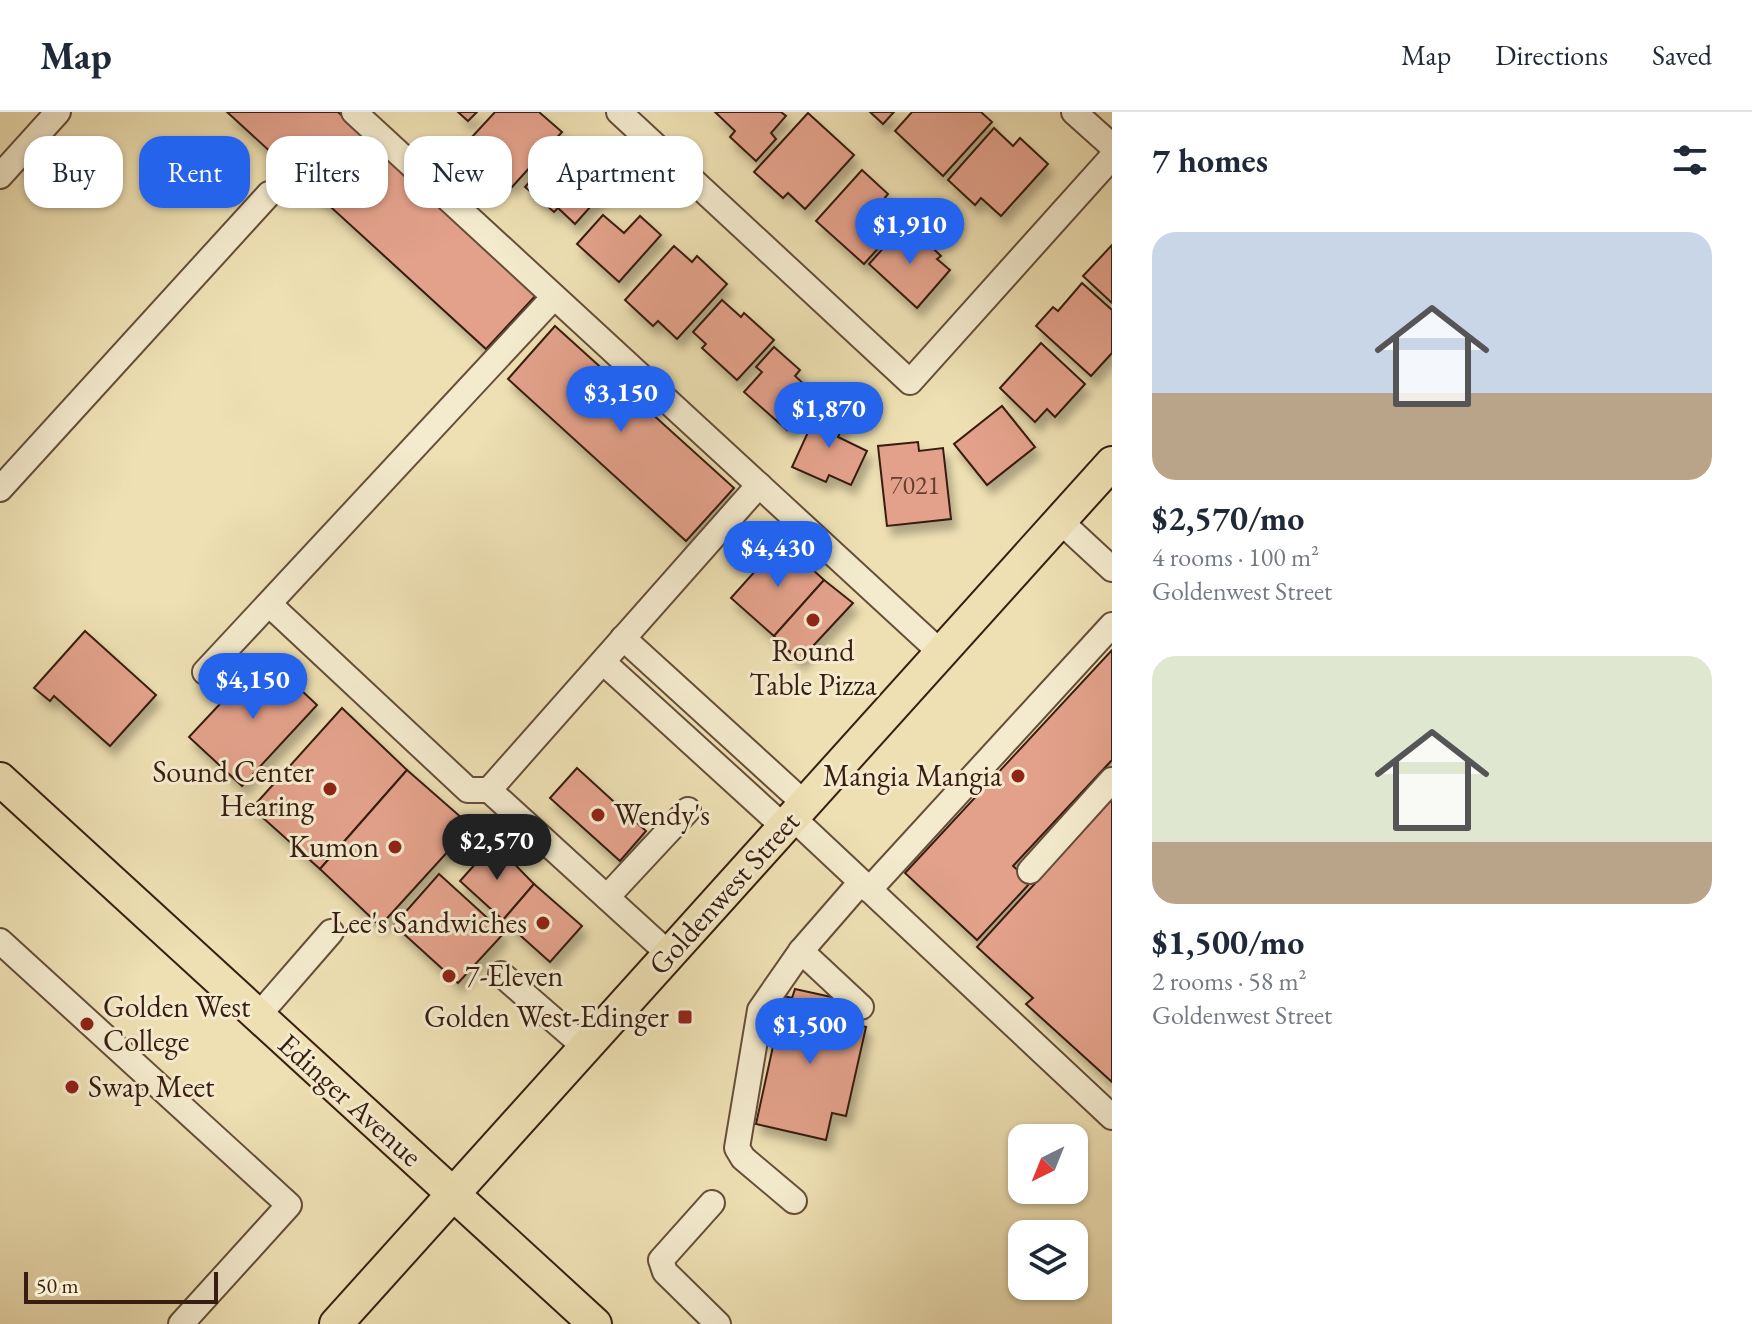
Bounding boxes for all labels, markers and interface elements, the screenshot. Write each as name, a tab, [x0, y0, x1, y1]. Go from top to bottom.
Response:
text: Map	[40, 31, 112, 80]
text: Map	[1401, 37, 1451, 73]
text: Directions	[1495, 37, 1608, 73]
text: Saved	[1652, 37, 1712, 73]
chip: Buy	[24, 136, 123, 208]
chip: Rent	[139, 136, 250, 208]
chip: Filters	[266, 136, 388, 208]
chip: New	[404, 136, 512, 208]
chip: Apartment	[528, 136, 703, 208]
text: 7 homes	[1152, 138, 1268, 182]
icon: filters	[1668, 138, 1712, 182]
pin: $1,910	[845, 198, 975, 266]
text: $1,910	[873, 207, 947, 241]
icon: home	[1360, 284, 1504, 428]
pin: $3,150	[556, 366, 686, 434]
text: $3,150	[584, 375, 658, 409]
pin: $1,870	[764, 382, 894, 450]
text: $1,870	[792, 391, 866, 425]
house number: 7021	[890, 468, 940, 502]
text: $2,570/mo	[1152, 496, 1304, 540]
pin: $4,430	[713, 521, 843, 589]
text: $4,430	[741, 530, 815, 564]
text: 4 rooms · 100 m²	[1152, 540, 1319, 574]
text: Goldenwest Street	[1152, 574, 1332, 608]
marker: Round Table Pizza	[804, 611, 822, 629]
place label: Round Table Pizza	[749, 631, 877, 704]
pin: $4,150	[188, 653, 318, 721]
text: $4,150	[216, 662, 290, 696]
icon: home	[1360, 708, 1504, 852]
place label: Sound Center Hearing	[152, 752, 315, 825]
place label: Mangia Mangia	[823, 756, 1002, 795]
marker: Mangia Mangia	[1009, 767, 1027, 785]
marker: Sound Center Hearing	[321, 780, 339, 798]
place label: Wendy's	[614, 795, 710, 834]
street label: Goldenwest Street	[640, 802, 808, 983]
marker: Wendy's	[589, 806, 607, 824]
pin: $2,570	[432, 814, 562, 882]
text: $2,570	[460, 823, 534, 857]
place label: Kumon	[289, 827, 379, 866]
marker: Kumon	[386, 838, 404, 856]
place label: Lee's Sandwiches	[331, 903, 527, 942]
marker: Lee's Sandwiches	[534, 914, 552, 932]
text: $1,500/mo	[1152, 920, 1304, 964]
place label: 7-Eleven	[465, 956, 564, 995]
text: 2 rooms · 58 m²	[1152, 964, 1307, 998]
marker: 7-Eleven	[440, 967, 458, 985]
place label: Golden West College	[103, 987, 251, 1060]
place label: Golden West-Edinger	[424, 997, 669, 1036]
pin: $1,500	[745, 998, 875, 1066]
text: Goldenwest Street	[1152, 998, 1332, 1032]
text: $1,500	[773, 1007, 847, 1041]
marker: Golden West-Edinger	[676, 1008, 694, 1026]
marker: Golden West College	[78, 1015, 96, 1033]
street label: Edinger Avenue	[270, 1024, 431, 1175]
place label: Swap Meet	[88, 1067, 215, 1106]
marker: Swap Meet	[63, 1078, 81, 1096]
north arrow	[1008, 1124, 1088, 1204]
map controls	[1008, 1124, 1088, 1300]
button: layers	[1008, 1220, 1088, 1300]
scale bar	[24, 1268, 218, 1304]
text: 50 m	[36, 1271, 79, 1300]

